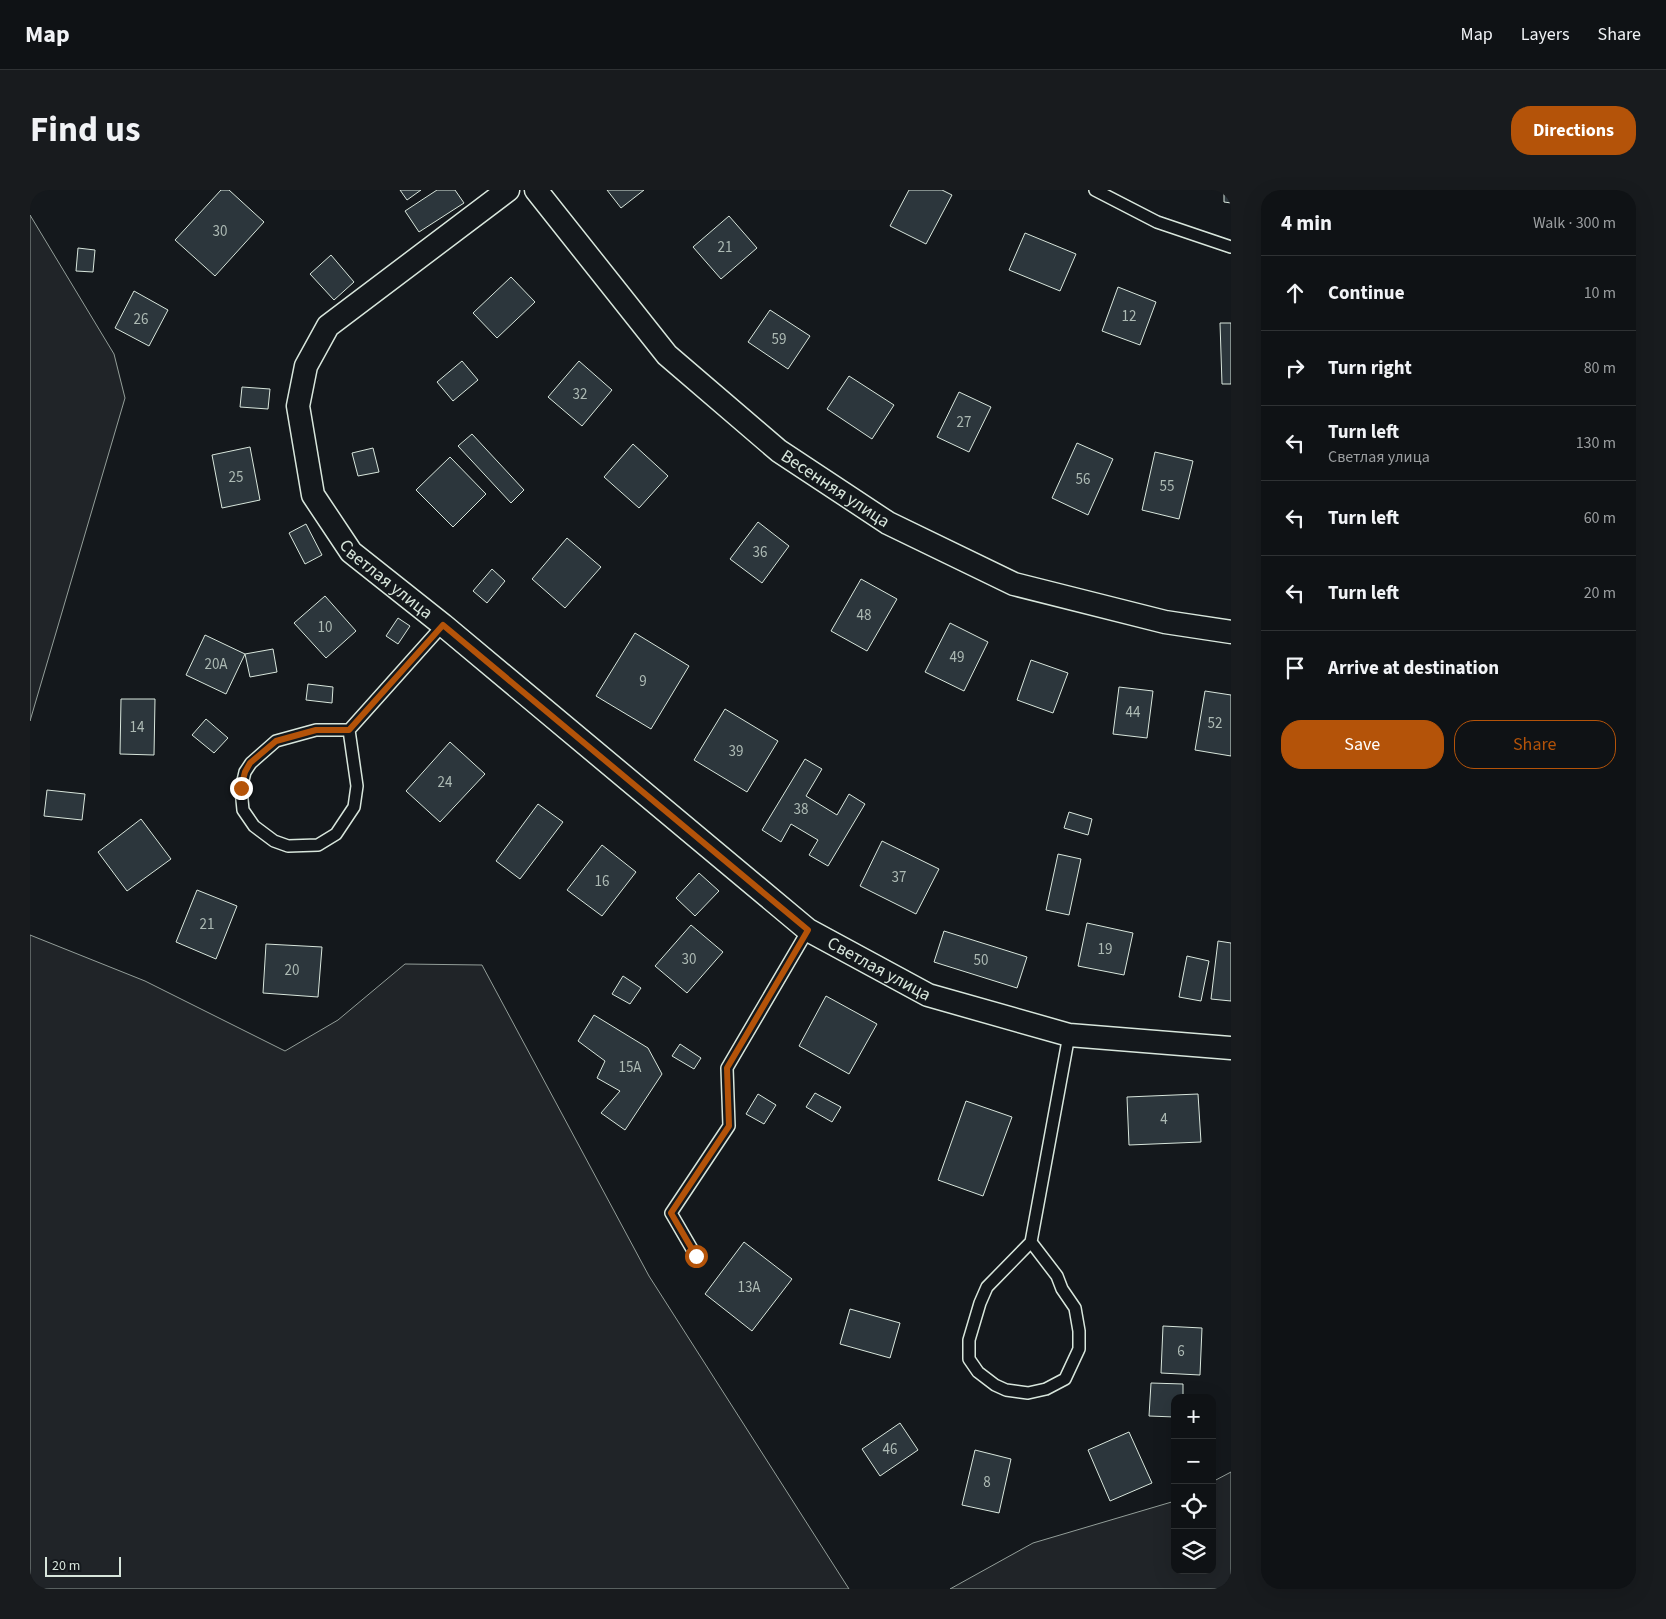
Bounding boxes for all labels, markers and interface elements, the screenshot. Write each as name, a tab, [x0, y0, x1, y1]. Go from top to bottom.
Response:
text: Map	[25, 17, 70, 52]
text: Map	[1461, 22, 1493, 47]
text: Layers	[1521, 22, 1570, 47]
text: Share	[1598, 22, 1641, 47]
text: Find us	[30, 105, 140, 155]
button: Directions	[1511, 106, 1636, 155]
text: 4 min	[1281, 208, 1332, 238]
text: Walk · 300 m	[1533, 212, 1616, 234]
house number: 30	[213, 221, 227, 242]
house number: 21	[718, 237, 732, 258]
icon: ahead	[1281, 279, 1309, 307]
text: Continue	[1328, 280, 1405, 307]
text: 10 m	[1584, 282, 1616, 304]
house number: 12	[1122, 306, 1136, 327]
house number: 26	[134, 309, 148, 330]
house number: 59	[772, 329, 786, 350]
icon: right	[1281, 354, 1309, 382]
text: Turn right	[1328, 355, 1412, 382]
text: 80 m	[1584, 357, 1616, 379]
house number: 32	[573, 384, 587, 405]
house number: 27	[957, 412, 971, 433]
text: Turn left	[1328, 419, 1399, 446]
icon: left	[1281, 429, 1309, 457]
text: 130 m	[1576, 432, 1616, 454]
street label: Весенняя улица	[776, 443, 895, 534]
text: Светлая улица	[1328, 446, 1430, 468]
house number: 25	[229, 467, 243, 488]
house number: 56	[1076, 469, 1090, 490]
house number: 55	[1160, 476, 1174, 497]
icon: left	[1281, 504, 1309, 532]
text: Turn left	[1328, 505, 1399, 532]
text: 60 m	[1584, 507, 1616, 529]
street label: Светлая улица	[333, 534, 438, 625]
house number: 36	[753, 542, 767, 563]
icon: left	[1281, 579, 1309, 607]
text: Turn left	[1328, 580, 1399, 607]
text: 20 m	[1584, 582, 1616, 604]
house number: 48	[857, 605, 871, 626]
house number: 10	[318, 617, 332, 638]
house number: 49	[950, 647, 964, 668]
house number: 20А	[204, 654, 228, 675]
icon: arrive	[1281, 654, 1309, 682]
text: Arrive at destination	[1328, 655, 1499, 682]
house number: 9	[639, 671, 647, 692]
house number: 44	[1126, 702, 1141, 723]
house number: 52	[1208, 713, 1222, 734]
house number: 14	[130, 717, 145, 738]
button: Save	[1281, 720, 1444, 769]
button: Share	[1454, 720, 1616, 769]
house number: 39	[729, 741, 743, 762]
house number: 24	[438, 772, 453, 793]
route end	[230, 777, 253, 800]
house number: 38	[794, 799, 808, 820]
house number: 37	[892, 867, 906, 888]
house number: 16	[595, 871, 609, 892]
house number: 21	[200, 914, 214, 935]
street label: Светлая улица	[823, 930, 936, 1007]
house number: 19	[1098, 939, 1112, 960]
house number: 30	[682, 949, 696, 970]
house number: 50	[974, 950, 988, 971]
house number: 20	[285, 960, 299, 981]
house number: 15А	[618, 1057, 642, 1078]
house number: 4	[1160, 1109, 1168, 1130]
route start	[685, 1245, 708, 1268]
house number: 13А	[737, 1277, 761, 1298]
house number: 6	[1177, 1341, 1185, 1362]
map controls	[1171, 1394, 1216, 1574]
button: +	[1171, 1394, 1216, 1439]
house number: 46	[883, 1439, 897, 1460]
button: −	[1171, 1439, 1216, 1484]
house number: 8	[983, 1472, 991, 1493]
button: locate	[1171, 1484, 1216, 1529]
button: layers	[1171, 1529, 1216, 1574]
scale bar	[45, 1554, 121, 1577]
text: 20 m	[52, 1556, 80, 1576]

